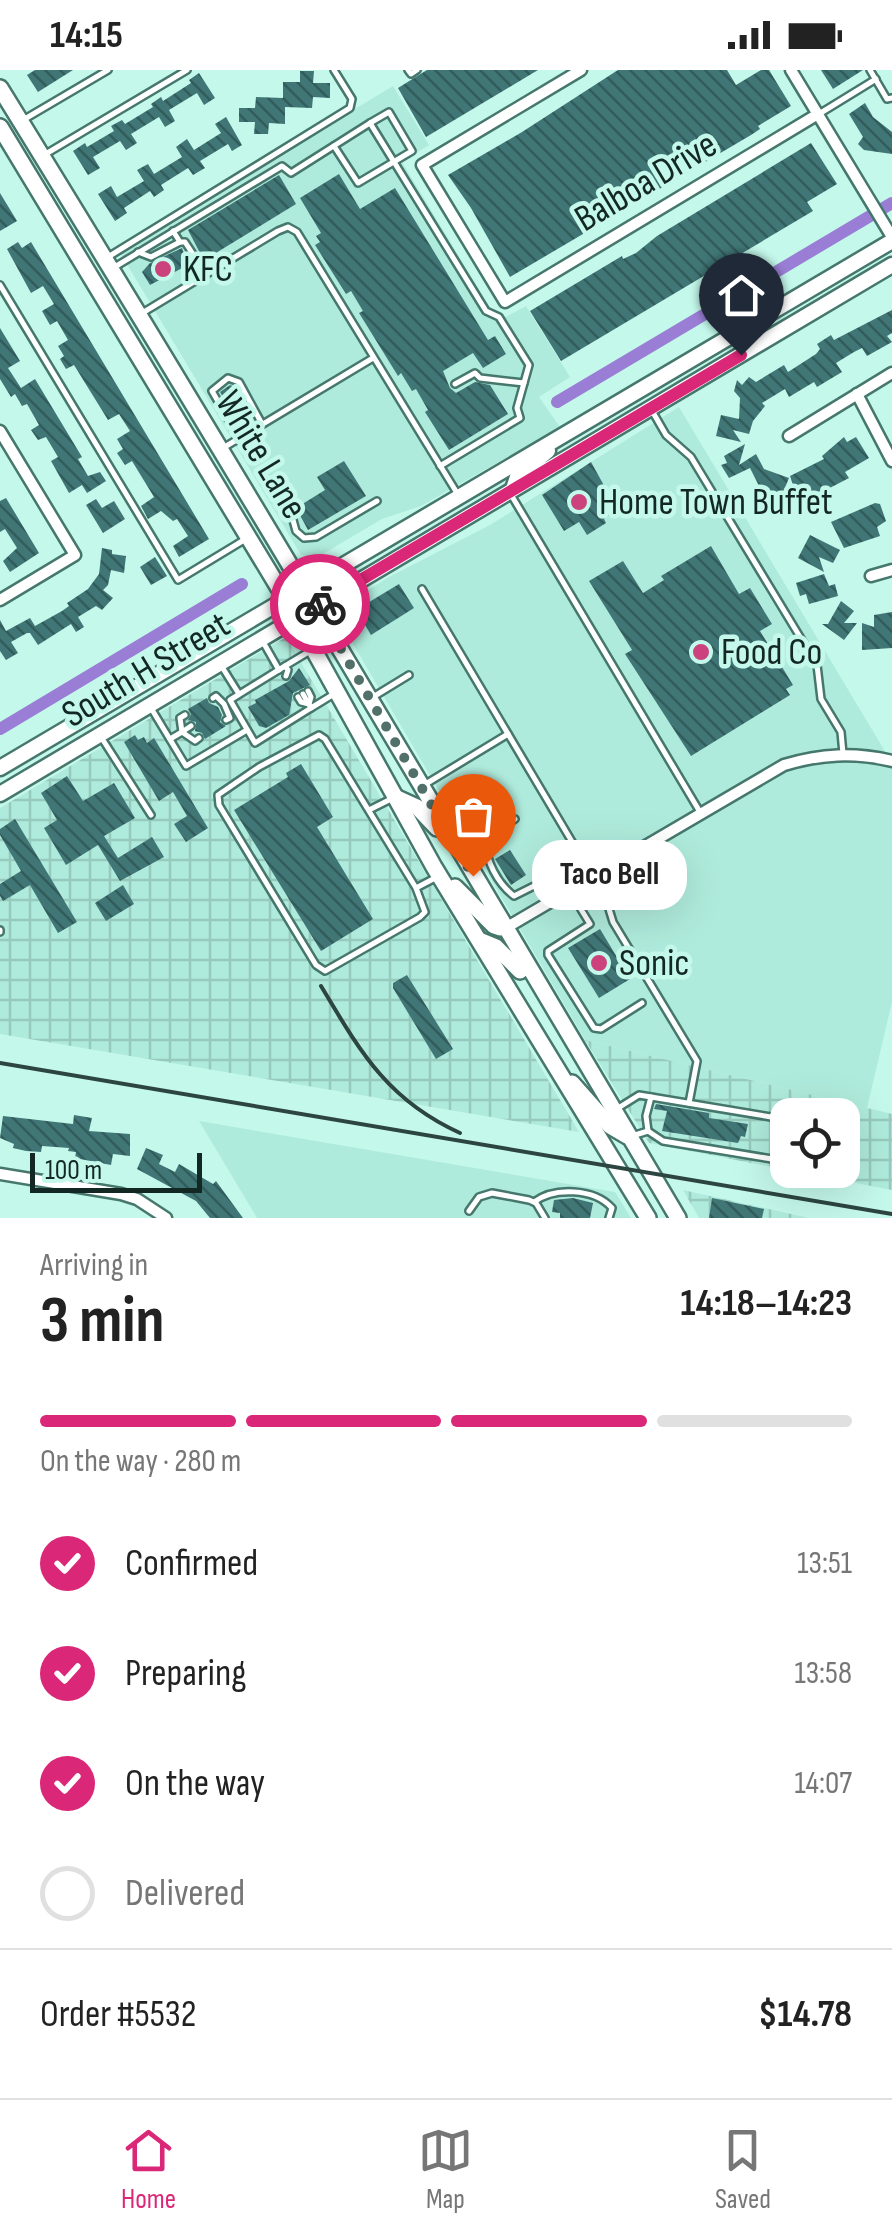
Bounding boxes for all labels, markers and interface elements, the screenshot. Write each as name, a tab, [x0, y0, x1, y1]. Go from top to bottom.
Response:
text: 14:15	[50, 13, 123, 58]
street label: Balboa Drive	[567, 122, 725, 242]
place label: KFC	[183, 247, 233, 292]
pin	[699, 253, 784, 356]
marker: KFC	[152, 258, 174, 280]
icon: home	[714, 268, 769, 323]
street label: White Lane	[205, 383, 317, 527]
place label: Home Town Buffet	[599, 480, 832, 525]
marker: Home Town Buffet	[568, 491, 590, 513]
courier	[270, 554, 370, 654]
icon: bike	[293, 577, 348, 632]
street label: South H Street	[54, 602, 238, 738]
place label: Food Co	[721, 630, 822, 675]
marker: Food Co	[690, 641, 712, 663]
pin	[431, 774, 516, 877]
icon: bag	[446, 789, 501, 844]
callout: Taco Bell	[533, 841, 688, 911]
text: Taco Bell	[560, 855, 659, 894]
place label: Sonic	[619, 941, 690, 986]
marker: Sonic	[588, 952, 610, 974]
map controls	[770, 1098, 860, 1188]
button: locate	[770, 1098, 860, 1188]
scale bar	[30, 1148, 202, 1192]
text: 100 m	[45, 1154, 102, 1187]
text: Arriving in	[40, 1246, 148, 1285]
text: 14:18–14:23	[681, 1281, 852, 1326]
text: 3 min	[40, 1283, 164, 1361]
text: On the way · 280 m	[40, 1442, 241, 1481]
icon: check	[40, 1536, 95, 1591]
text: Confirmed	[125, 1541, 258, 1586]
text: 13:51	[797, 1544, 852, 1583]
icon: check	[40, 1646, 95, 1701]
text: Preparing	[125, 1651, 246, 1696]
text: 13:58	[794, 1654, 852, 1693]
icon: check	[40, 1756, 95, 1811]
text: On the way	[125, 1761, 265, 1806]
text: 14:07	[794, 1764, 852, 1803]
text: Delivered	[125, 1871, 245, 1916]
text: Order #5532	[40, 1992, 197, 2037]
text: $14.78	[758, 1992, 852, 2037]
tab: Home	[121, 2123, 176, 2216]
tab: Map	[418, 2123, 473, 2216]
tab: Saved	[715, 2123, 771, 2216]

